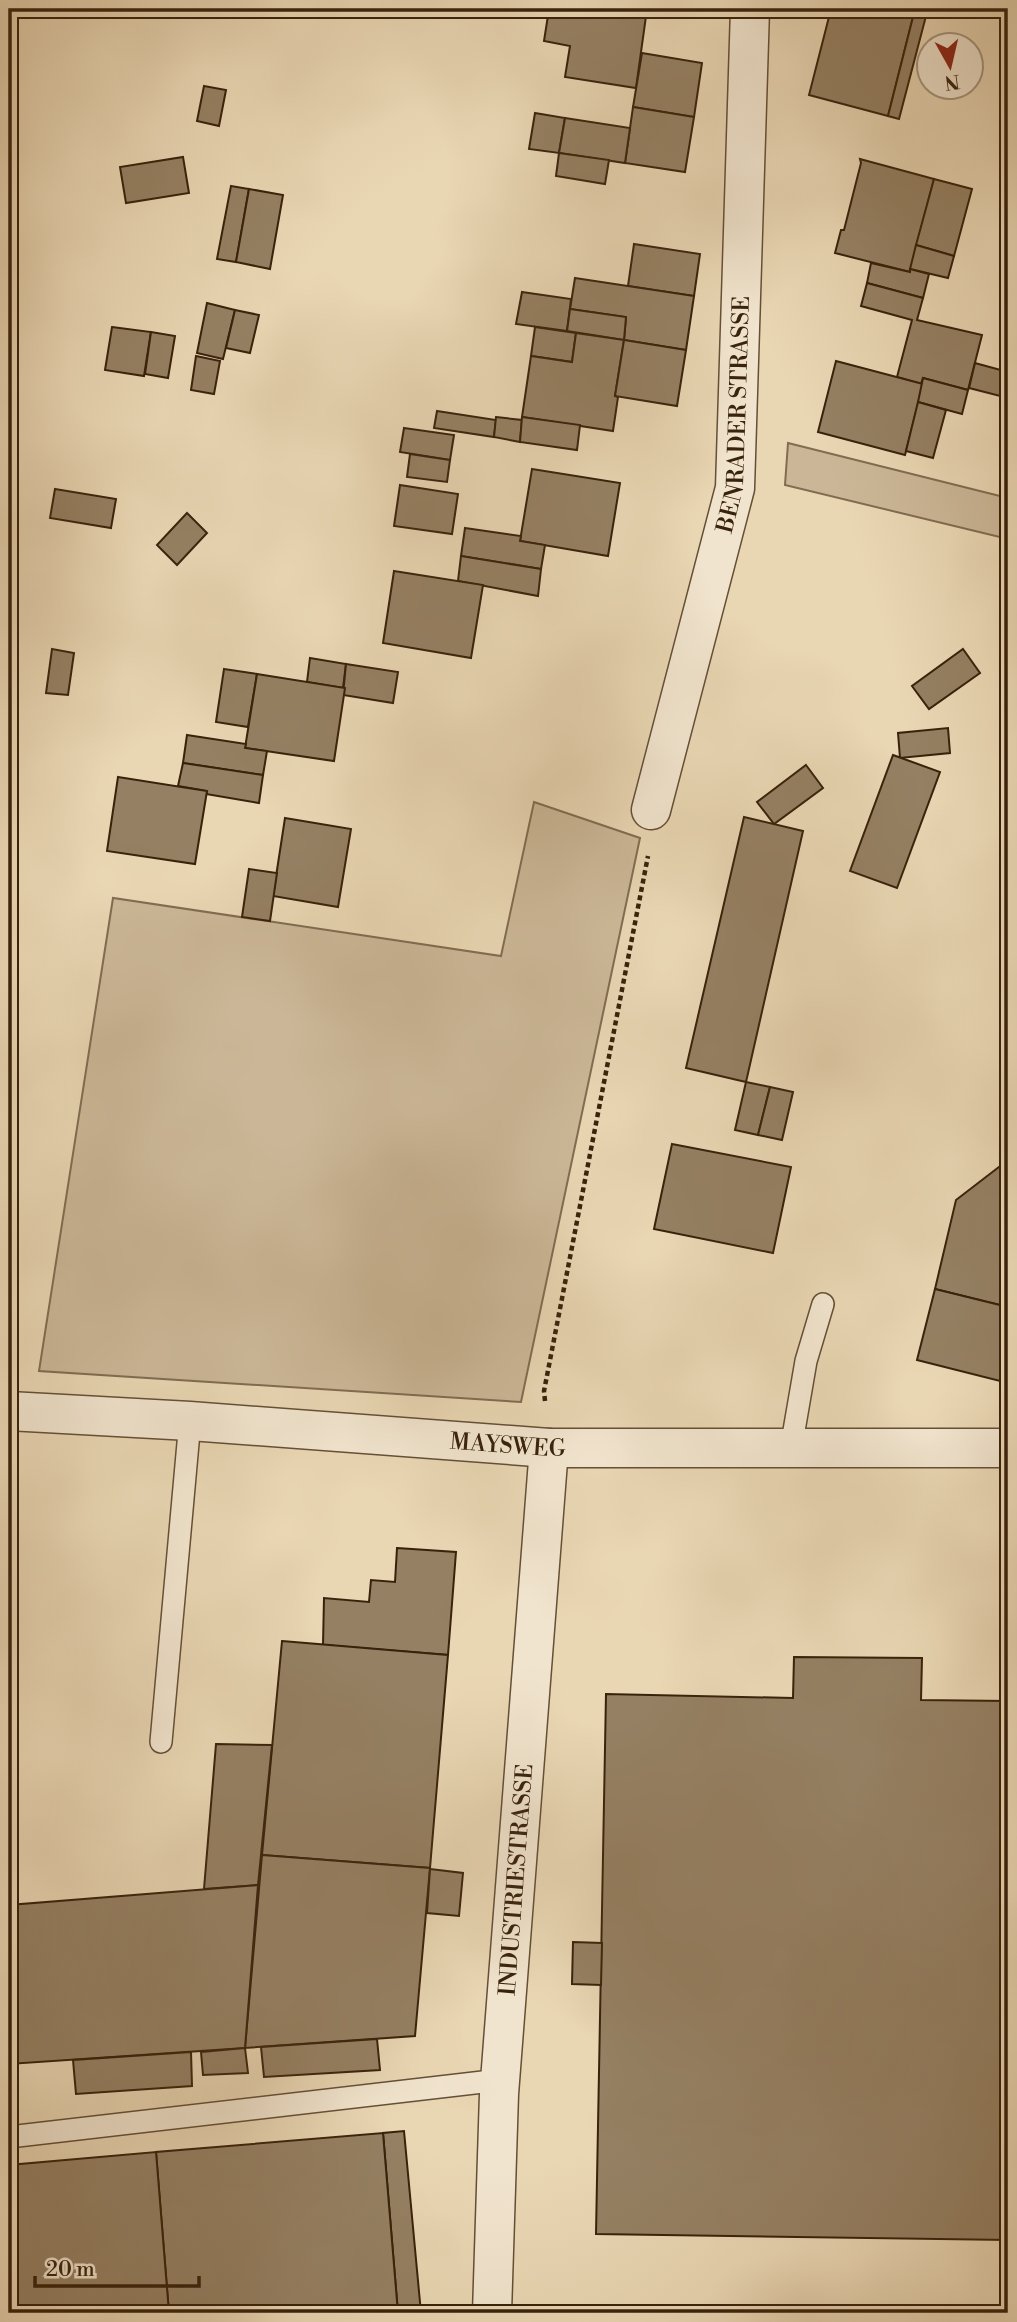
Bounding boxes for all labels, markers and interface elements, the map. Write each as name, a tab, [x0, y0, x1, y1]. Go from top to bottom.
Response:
north arrow	[916, 32, 986, 102]
text: N	[943, 69, 961, 95]
street label: BENRADER STRASSE	[711, 296, 756, 537]
street label: MAYSWEG	[449, 1428, 566, 1463]
street label: INDUSTRIESTRASSE	[494, 1763, 540, 1997]
scale bar	[35, 2245, 200, 2289]
text: 20 m	[46, 2257, 95, 2283]

